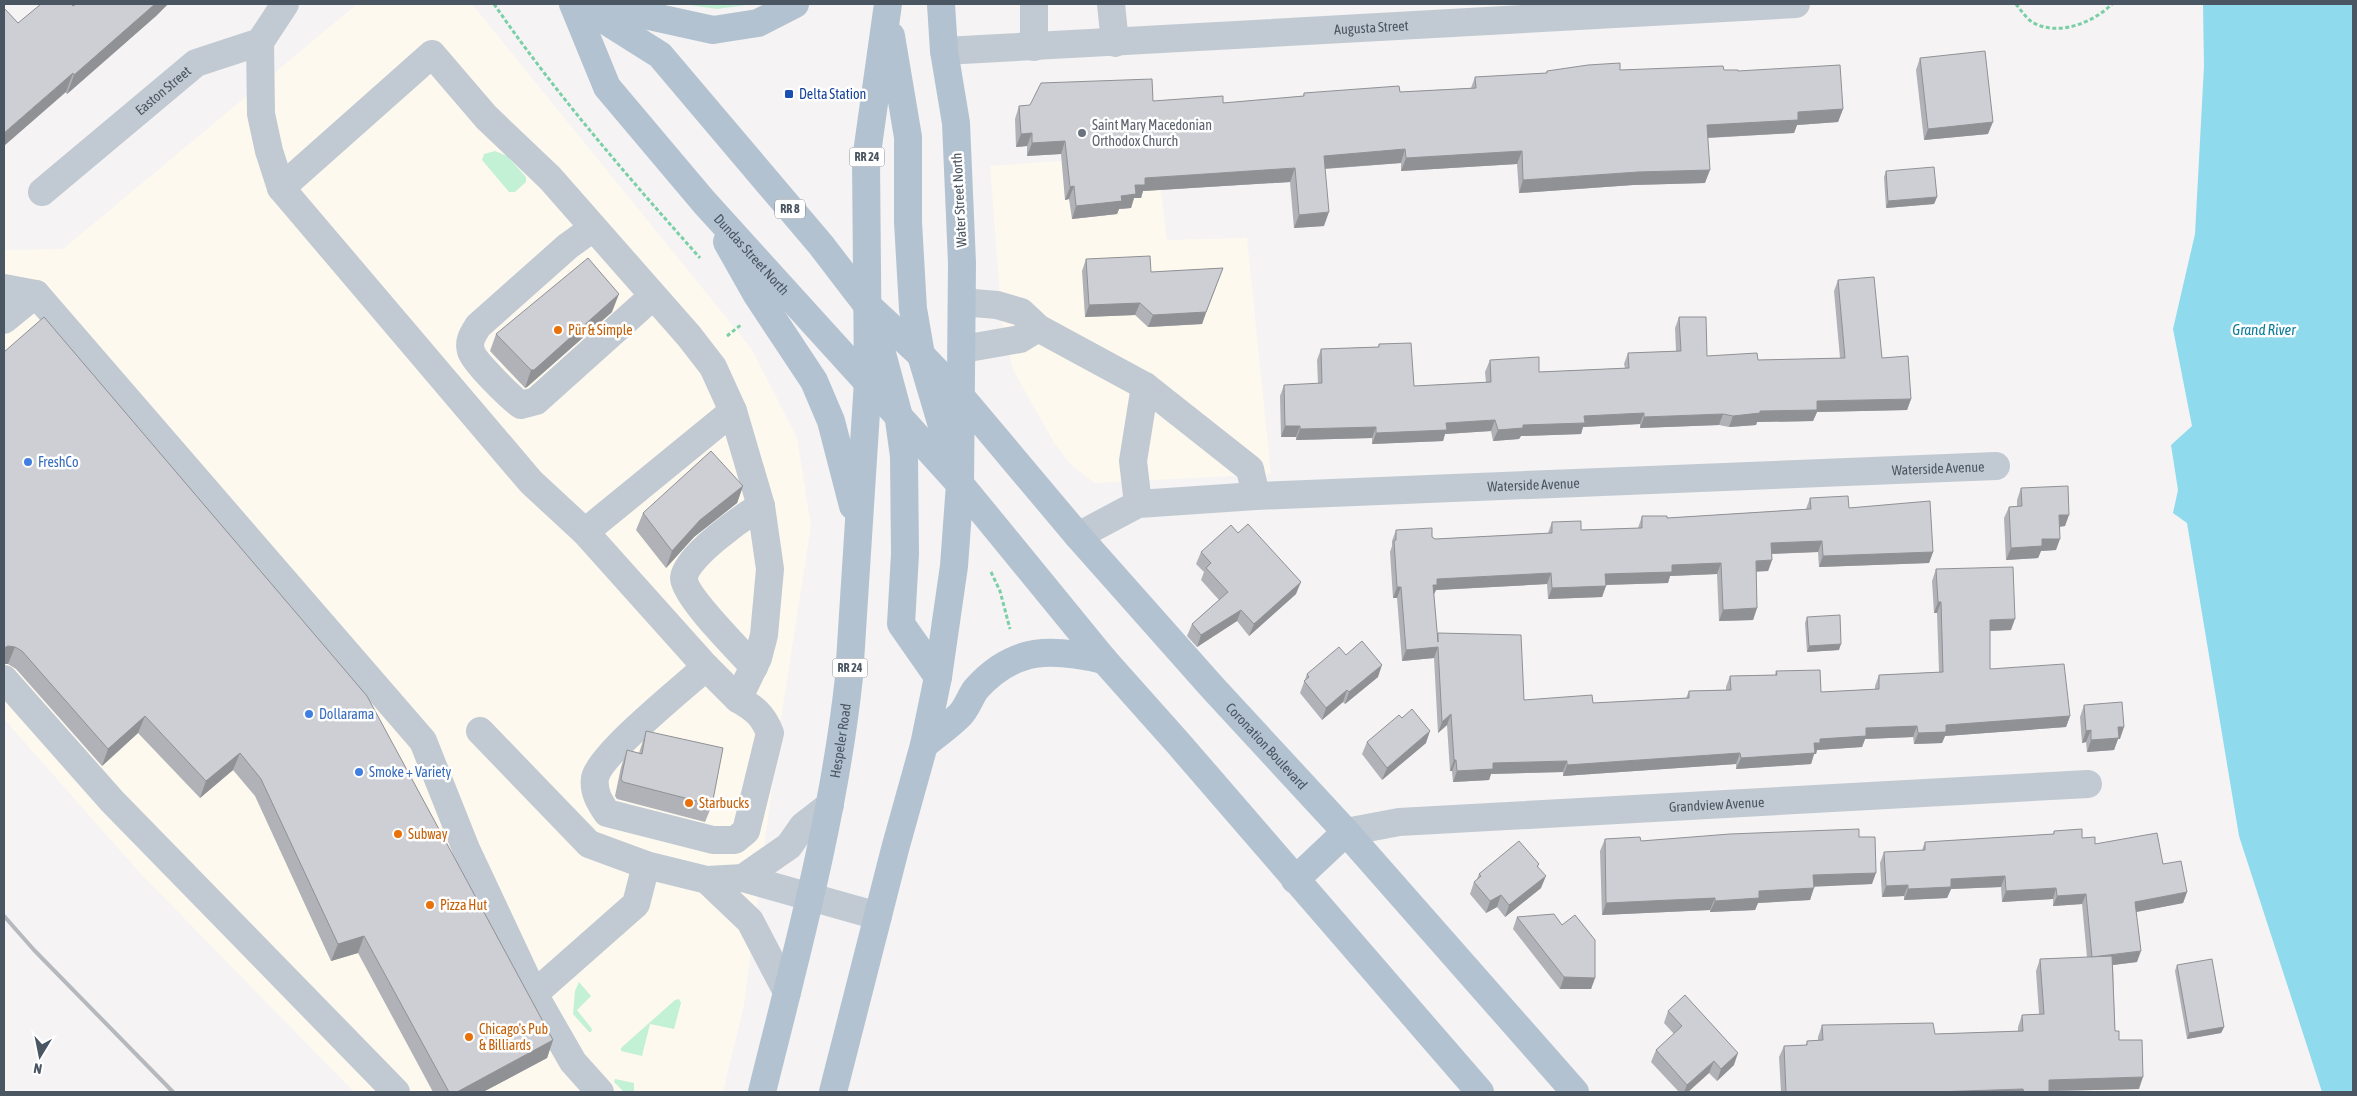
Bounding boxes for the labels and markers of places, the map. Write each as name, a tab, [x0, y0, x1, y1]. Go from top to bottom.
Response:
place label: Delta Station	[799, 86, 866, 102]
marker: Delta Station	[783, 88, 795, 100]
place label: Saint Mary Macedonian Orthodox Church	[1092, 117, 1212, 149]
marker: Saint Mary Macedonian Orthodox Church	[1076, 127, 1088, 139]
place label: Pür & Simple	[568, 322, 633, 338]
marker: Pür & Simple	[552, 324, 564, 336]
place label: FreshCo	[38, 454, 78, 470]
marker: FreshCo	[22, 456, 34, 468]
place label: Dollarama	[319, 706, 374, 722]
marker: Dollarama	[303, 708, 315, 720]
place label: Smoke + Variety	[369, 764, 452, 780]
marker: Smoke + Variety	[353, 766, 365, 778]
place label: Starbucks	[699, 795, 749, 811]
marker: Starbucks	[683, 797, 695, 809]
place label: Subway	[408, 826, 448, 842]
marker: Subway	[392, 828, 404, 840]
place label: Pizza Hut	[440, 897, 487, 913]
marker: Pizza Hut	[424, 899, 436, 911]
place label: Chicago's Pub & Billiards	[479, 1021, 549, 1053]
marker: Chicago's Pub & Billiards	[463, 1031, 475, 1043]

